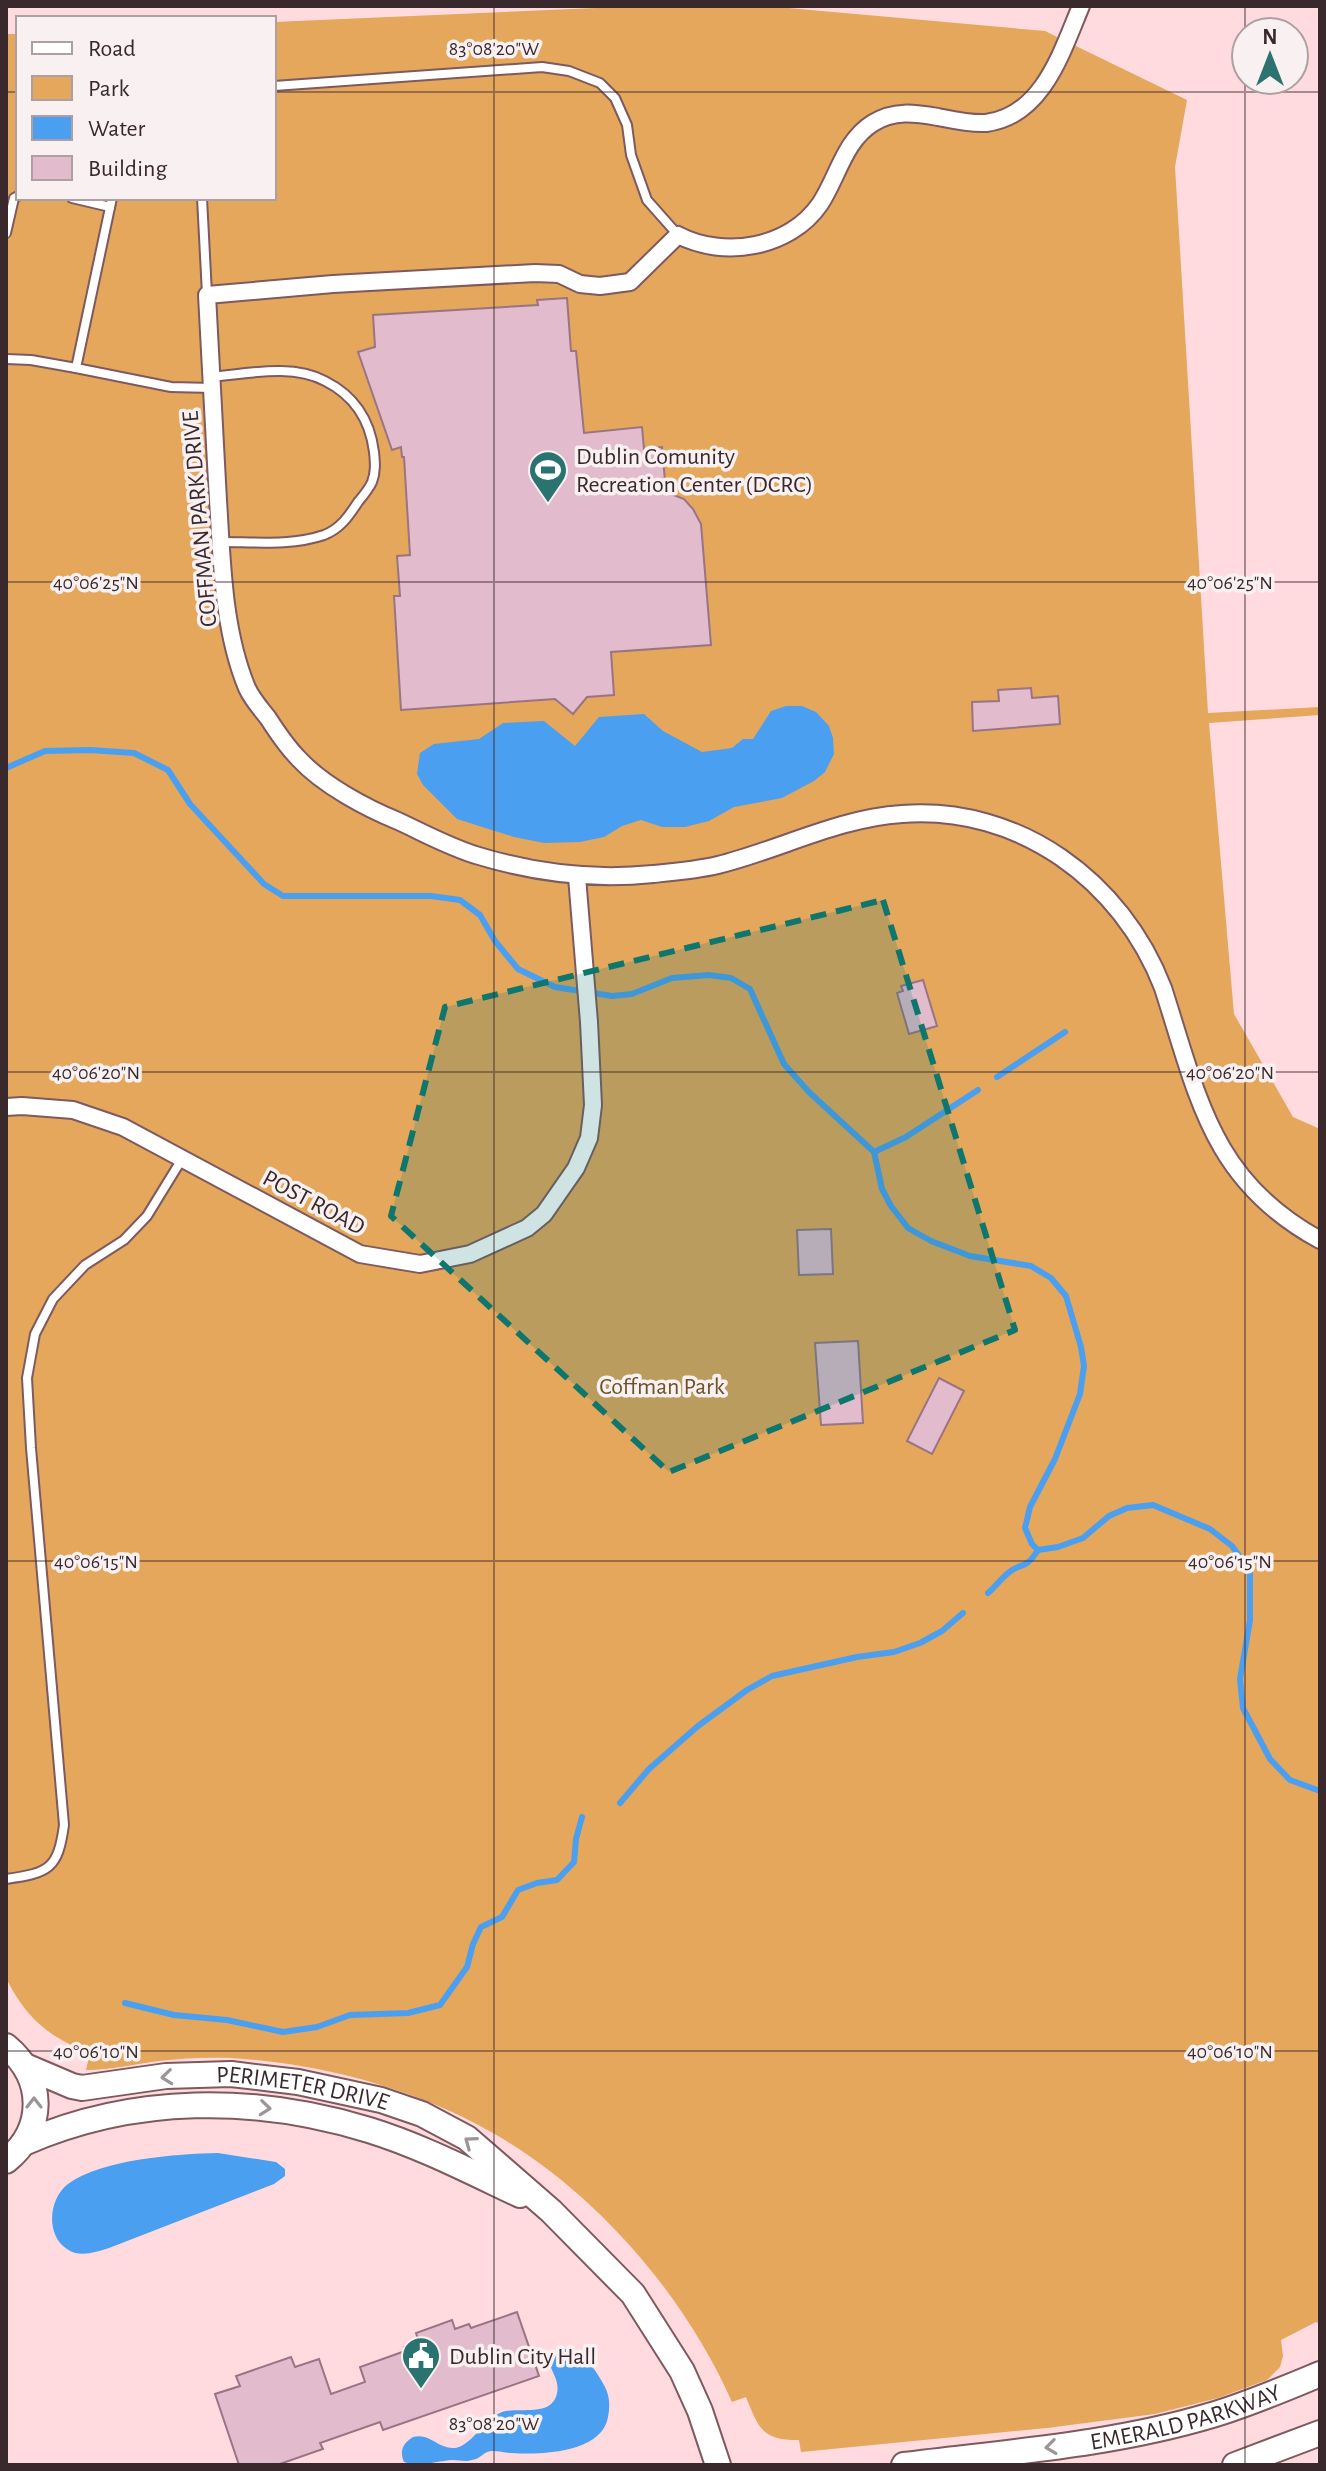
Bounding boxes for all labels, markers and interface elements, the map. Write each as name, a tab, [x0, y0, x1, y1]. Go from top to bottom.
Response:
legend	[16, 16, 276, 200]
north arrow	[1230, 16, 1310, 96]
text: N	[1262, 26, 1278, 48]
text: Road	[88, 37, 136, 61]
text: 83°08'20"W	[449, 39, 539, 59]
text: Park	[88, 77, 129, 101]
text: Water	[88, 117, 146, 141]
text: Building	[88, 157, 167, 181]
street label: COFFMAN PARK DRIVE	[179, 409, 221, 628]
place label: Dublin Comunity Recreation Center (DCRC)	[576, 445, 813, 497]
sports icon: Dublin Comunity Recreation Center (DCRC)	[527, 449, 569, 504]
text: 40°06'25"N	[53, 573, 139, 593]
text: 40°06'25"N	[1187, 573, 1273, 593]
text: 40°06'20"N	[52, 1063, 140, 1083]
text: 40°06'20"N	[1186, 1063, 1274, 1083]
street label: POST ROAD	[259, 1166, 368, 1240]
park label: Coffman Park	[599, 1375, 725, 1399]
text: 40°06'15"N	[54, 1552, 138, 1572]
text: 40°06'15"N	[1188, 1552, 1272, 1572]
text: 40°06'10"N	[53, 2042, 139, 2062]
text: 40°06'10"N	[1187, 2042, 1273, 2062]
street label: PERIMETER DRIVE	[216, 2063, 392, 2115]
one-way arrow	[160, 2069, 173, 2086]
one-way arrow	[25, 2096, 43, 2109]
one-way arrow	[259, 2100, 272, 2117]
one-way arrow	[464, 2137, 479, 2152]
public building icon: Dublin City Hall	[400, 2335, 442, 2390]
place label: Dublin City Hall	[449, 2345, 596, 2369]
street label: EMERALD PARKWAY	[1088, 2380, 1285, 2455]
text: 83°08'20"W	[449, 2414, 539, 2434]
one-way arrow	[1044, 2438, 1058, 2455]

